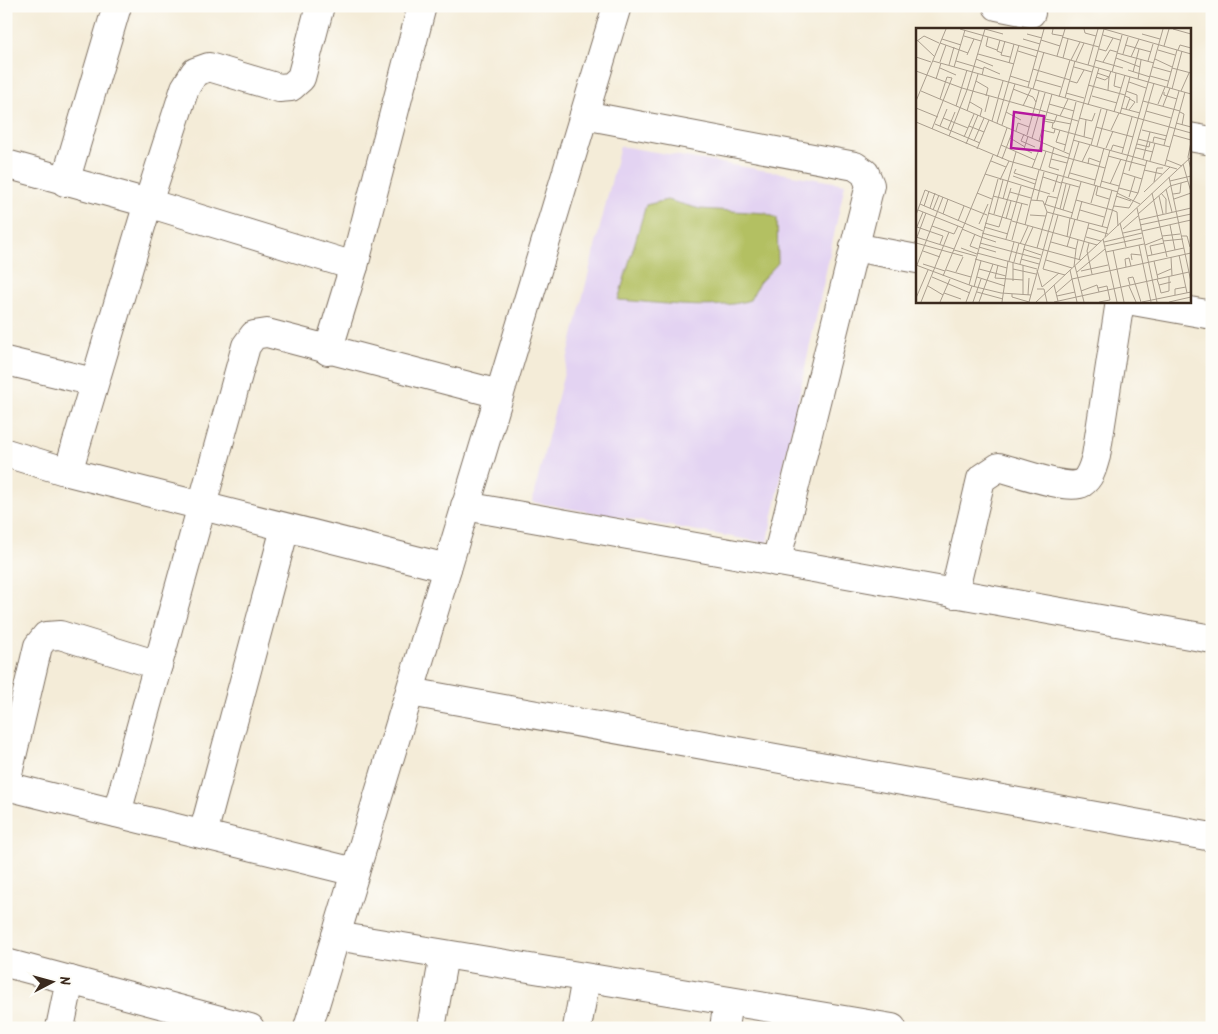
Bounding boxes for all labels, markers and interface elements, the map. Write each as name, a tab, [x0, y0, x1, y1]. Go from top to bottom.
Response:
inset map	[916, 28, 1190, 302]
north arrow	[28, 956, 78, 1006]
text: N	[53, 975, 75, 986]

